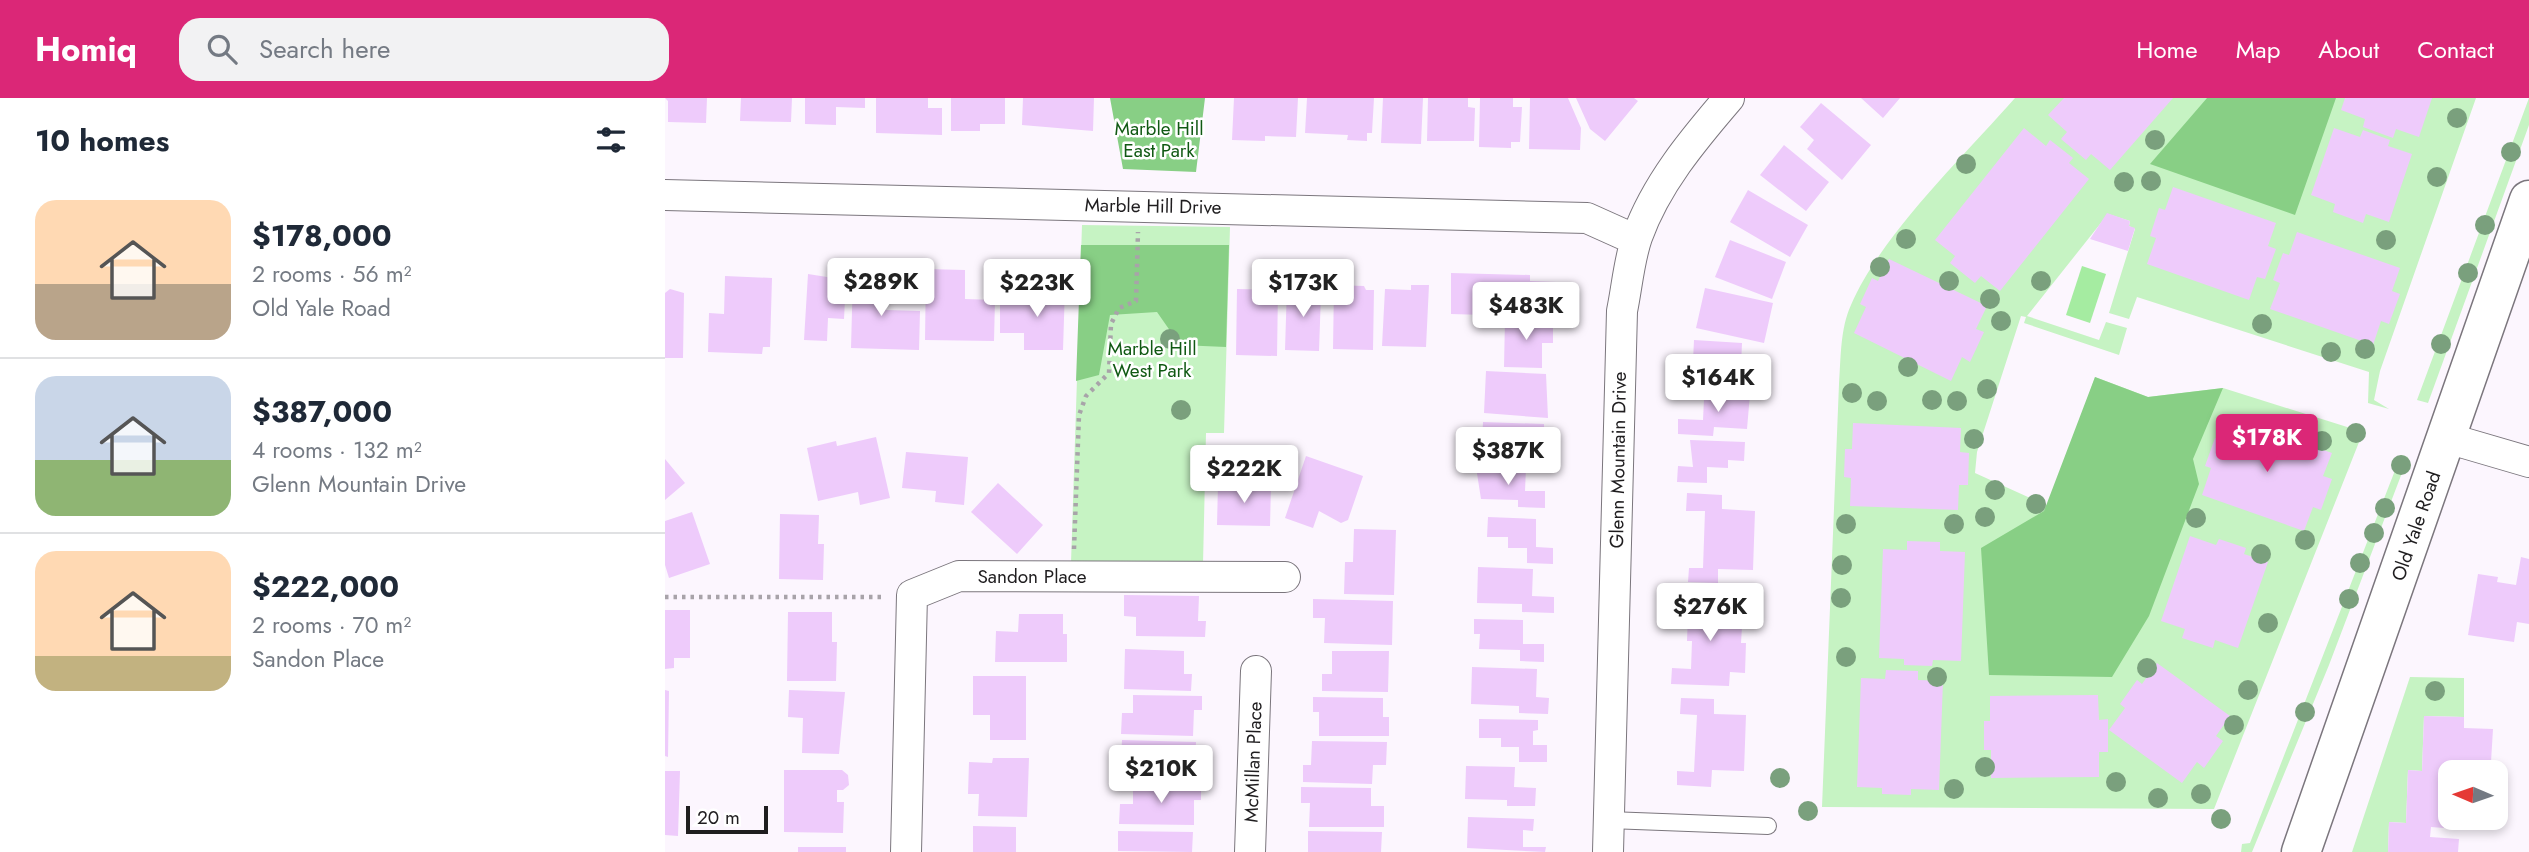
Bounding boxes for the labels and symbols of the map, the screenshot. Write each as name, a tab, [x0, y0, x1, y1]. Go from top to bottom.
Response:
park label: Marble Hill East Park	[1115, 115, 1204, 164]
street label: Marble Hill Drive	[1084, 191, 1222, 221]
pin: $289K	[832, 258, 930, 318]
pin: $223K	[988, 260, 1086, 319]
pin: $173K	[1254, 260, 1352, 319]
pin: $483K	[1477, 282, 1575, 342]
park label: Marble Hill West Park	[1108, 335, 1197, 384]
pin: $164K	[1669, 354, 1767, 414]
street label: Glenn Mountain Drive	[1603, 371, 1633, 549]
pin: $178K	[2218, 414, 2316, 474]
pin: $387K	[1459, 428, 1557, 487]
pin: $222K	[1195, 446, 1293, 505]
street label: Old Yale Road	[2385, 467, 2447, 585]
street label: Sandon Place	[977, 563, 1087, 590]
pin: $276K	[1661, 584, 1759, 643]
street label: McMillan Place	[1237, 701, 1269, 823]
pin: $210K	[1112, 746, 1210, 805]
north arrow	[2438, 760, 2508, 830]
scale bar	[686, 803, 768, 835]

